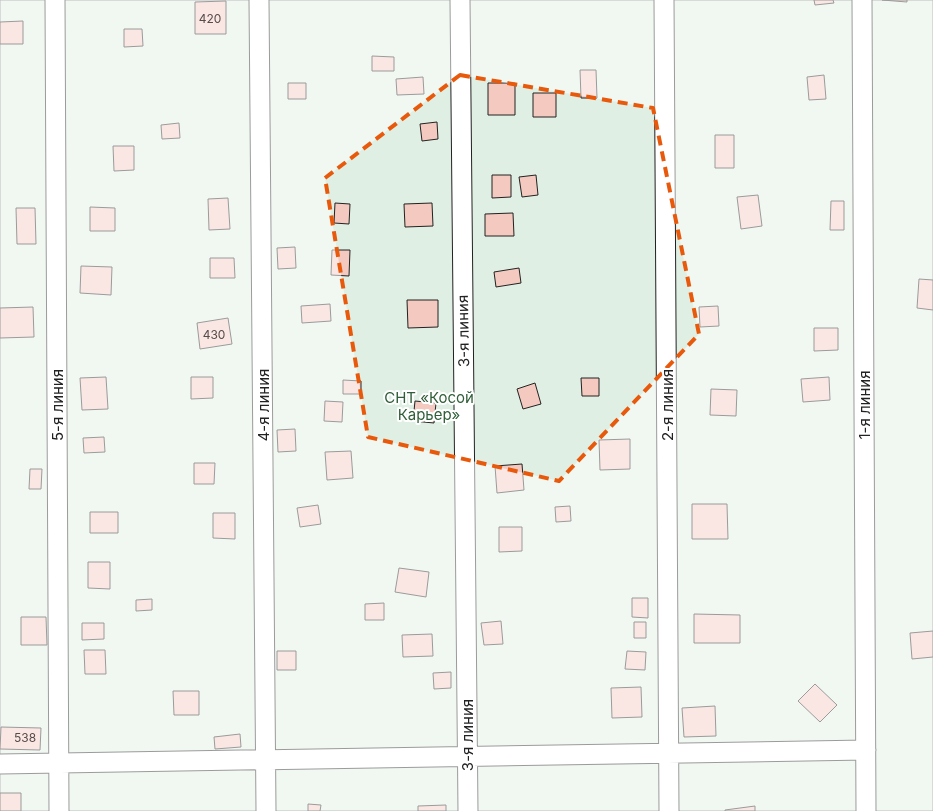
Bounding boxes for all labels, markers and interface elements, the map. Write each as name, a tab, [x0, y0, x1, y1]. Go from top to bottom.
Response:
house number: 420	[199, 11, 221, 26]
street label: 3-я линия	[453, 295, 473, 367]
house number: 430	[203, 327, 225, 342]
street label: 5-я линия	[48, 369, 67, 441]
street label: 4-я линия	[254, 369, 273, 441]
street label: 2-я линия	[658, 369, 677, 441]
street label: 1-я линия	[855, 370, 874, 440]
park label: СНТ «Косой Карьер»	[384, 388, 474, 424]
street label: 3-я линия	[458, 699, 477, 771]
house number: 538	[14, 730, 36, 745]

